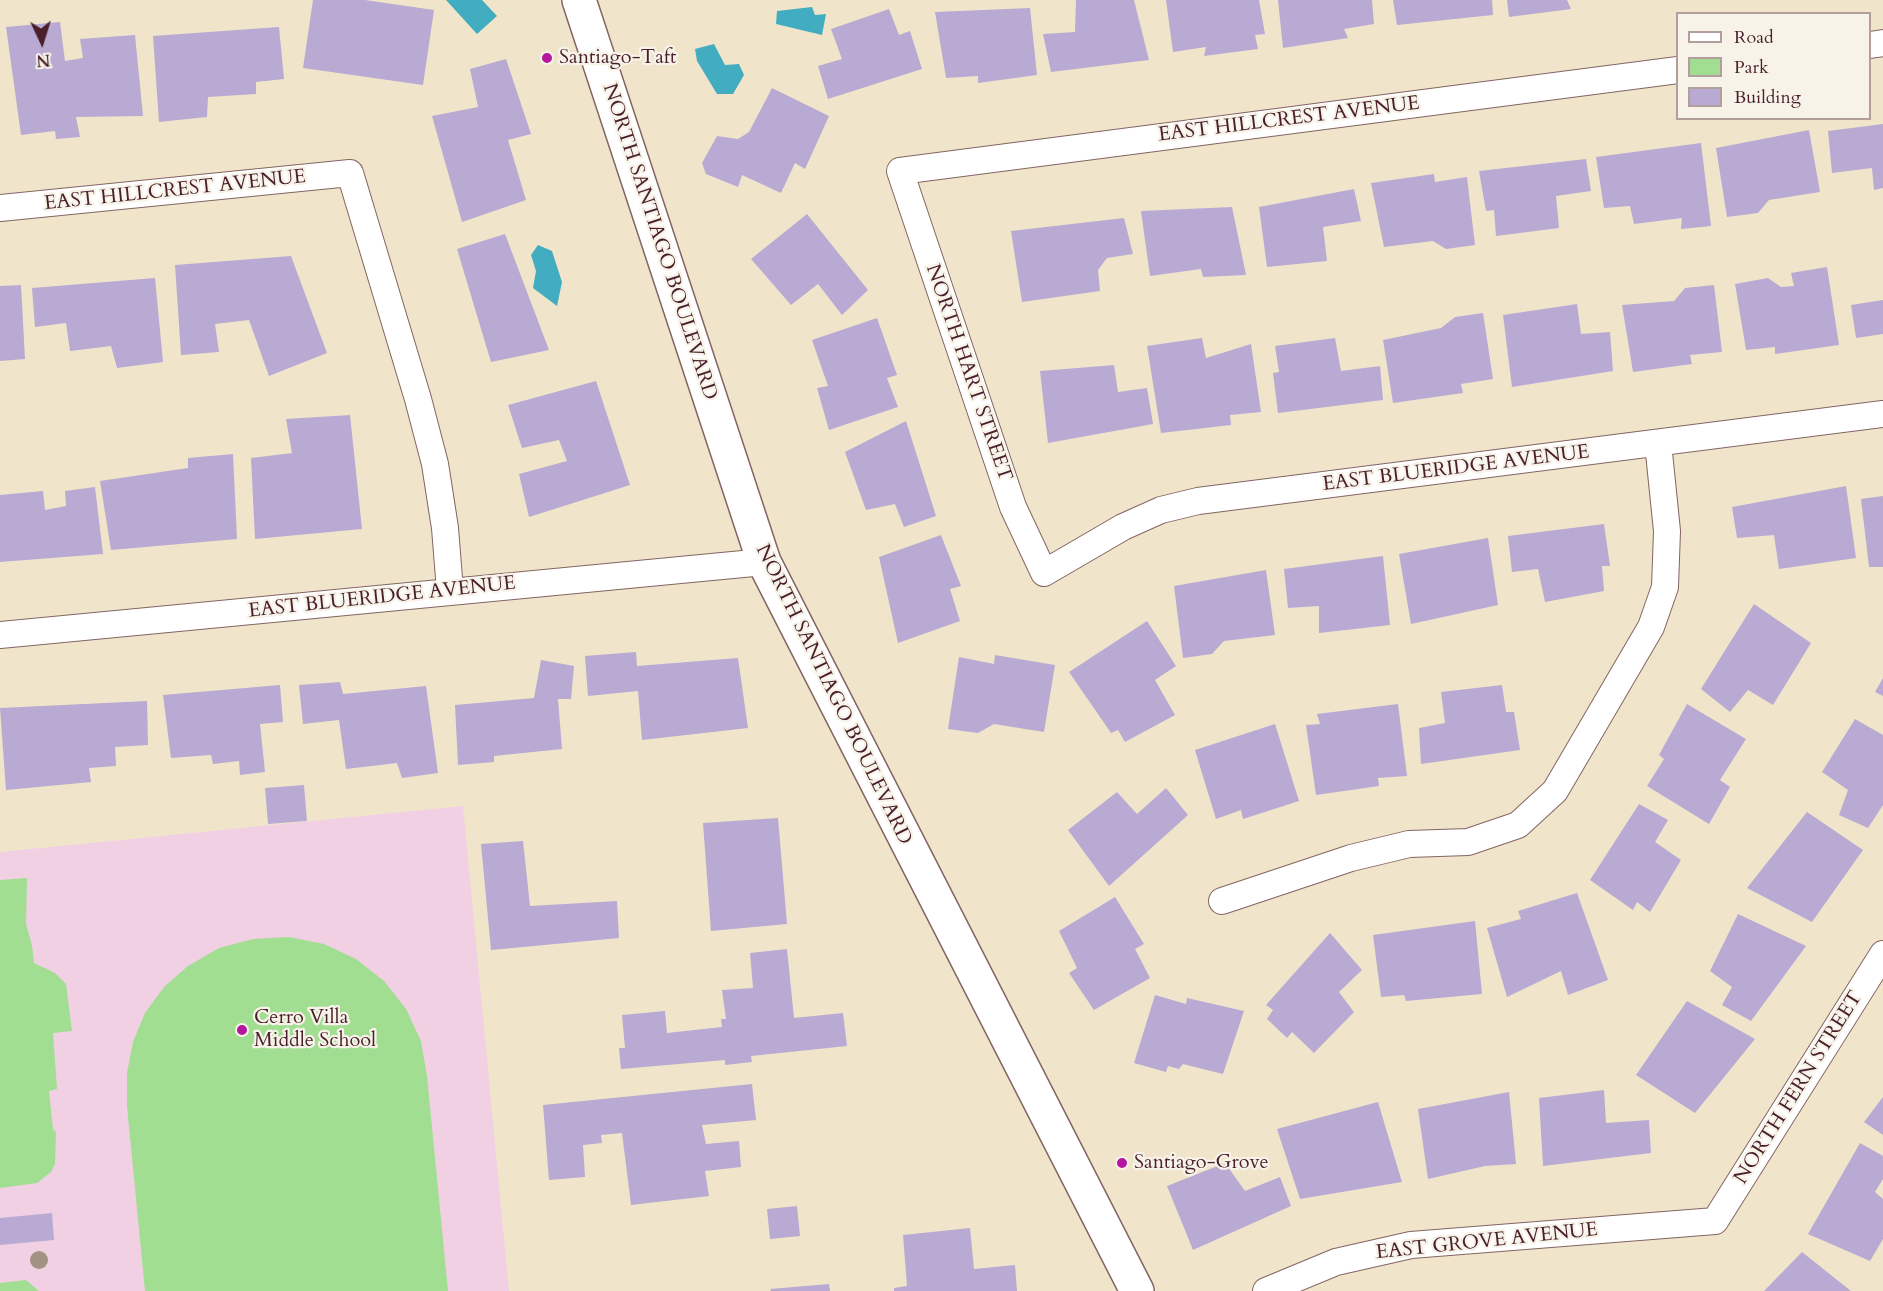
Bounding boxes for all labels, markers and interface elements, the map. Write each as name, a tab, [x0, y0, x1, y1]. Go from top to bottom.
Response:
north arrow	[12, 12, 72, 72]
legend	[1676, 12, 1871, 120]
text: Road	[1734, 25, 1774, 50]
place label: Santiago-Taft	[559, 46, 676, 70]
text: N	[36, 48, 51, 71]
marker: Santiago-Taft	[540, 51, 554, 65]
text: Park	[1734, 55, 1769, 80]
street label: NORTH SANTIAGO BOULEVARD	[596, 81, 722, 403]
text: Building	[1734, 85, 1801, 110]
street label: EAST HILLCREST AVENUE	[1157, 92, 1421, 148]
street label: EAST HILLCREST AVENUE	[43, 165, 307, 217]
street label: NORTH HART STREET	[920, 261, 1016, 485]
street label: EAST BLUERIDGE AVENUE	[1321, 441, 1591, 497]
street label: NORTH SANTIAGO BOULEVARD	[750, 541, 916, 849]
street label: EAST BLUERIDGE AVENUE	[247, 572, 517, 624]
street label: NORTH FERN STREET	[1730, 987, 1868, 1189]
place label: Cerro Villa Middle School	[254, 1006, 376, 1053]
marker: Cerro Villa Middle School	[235, 1023, 249, 1037]
place label: Santiago-Grove	[1134, 1151, 1269, 1175]
marker: Santiago-Grove	[1115, 1156, 1129, 1170]
street label: EAST GROVE AVENUE	[1375, 1218, 1599, 1266]

